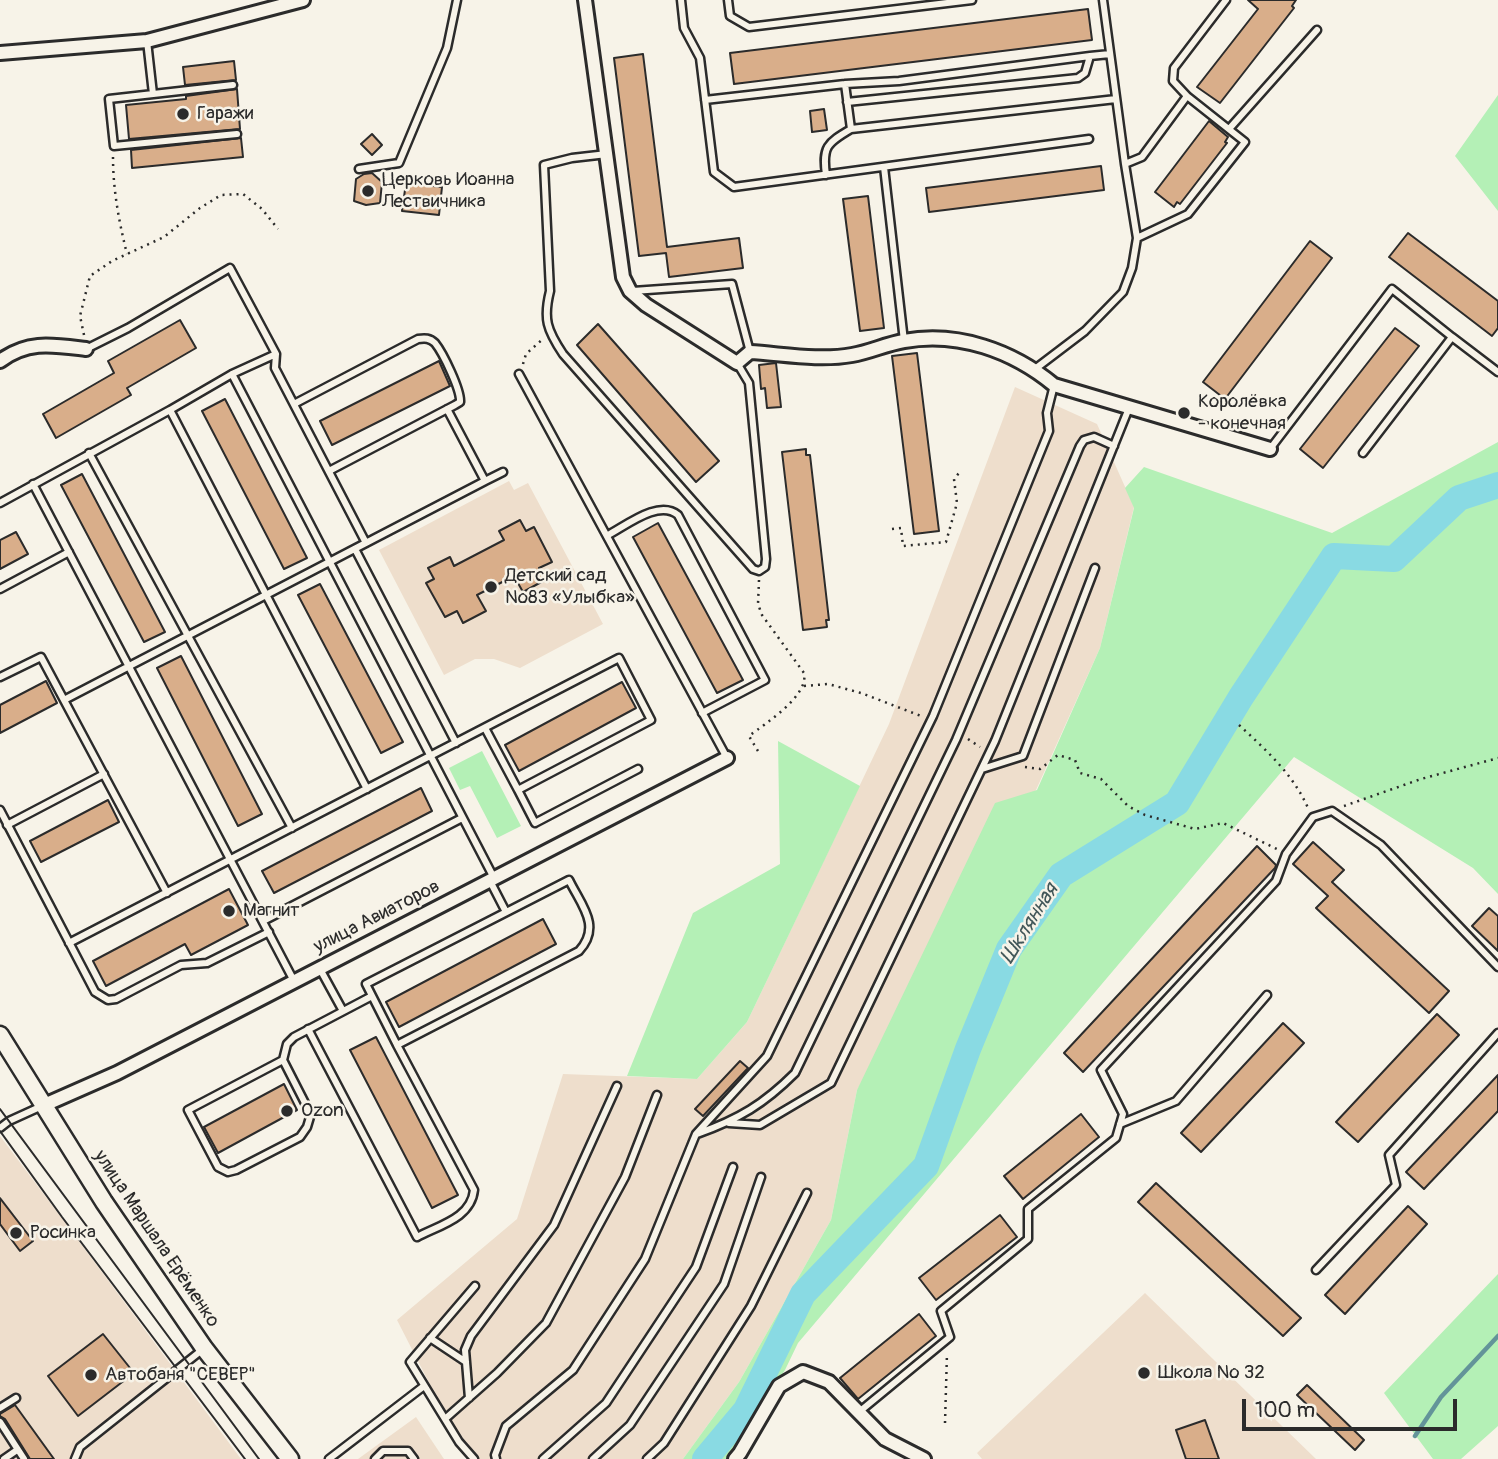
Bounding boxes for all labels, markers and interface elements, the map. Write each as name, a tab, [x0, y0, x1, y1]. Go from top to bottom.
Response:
place label: Гаражи	[197, 103, 253, 125]
marker: Гаражи	[175, 106, 191, 122]
place label: Церковь Иоанна Лествичника	[382, 169, 514, 213]
marker: Церковь Иоанна Лествичника	[360, 183, 376, 199]
place label: Королёвка - конечная	[1198, 391, 1287, 435]
marker: Королёвка - конечная	[1176, 405, 1192, 421]
place label: Детский сад №83 «Улыбка»	[505, 565, 635, 609]
marker: Детский сад №83 «Улыбка»	[483, 579, 499, 595]
street label: улица Авиаторов	[310, 875, 444, 959]
water label: Шклянная	[996, 879, 1064, 969]
place label: Магнит	[243, 900, 299, 922]
marker: Магнит	[221, 903, 237, 919]
place label: Ozon	[301, 1100, 344, 1122]
marker: Ozon	[279, 1103, 295, 1119]
street label: улица Маршала Ерёменко	[88, 1146, 224, 1332]
place label: Росинка	[30, 1222, 96, 1244]
marker: Росинка	[8, 1225, 24, 1241]
place label: Школа № 32	[1158, 1362, 1265, 1384]
place label: Автобаня "СЕВЕР"	[105, 1364, 256, 1386]
marker: Школа № 32	[1136, 1365, 1152, 1381]
marker: Автобаня "СЕВЕР"	[83, 1367, 99, 1383]
scale bar	[1246, 1386, 1461, 1430]
text: 100 m	[1255, 1397, 1315, 1424]

